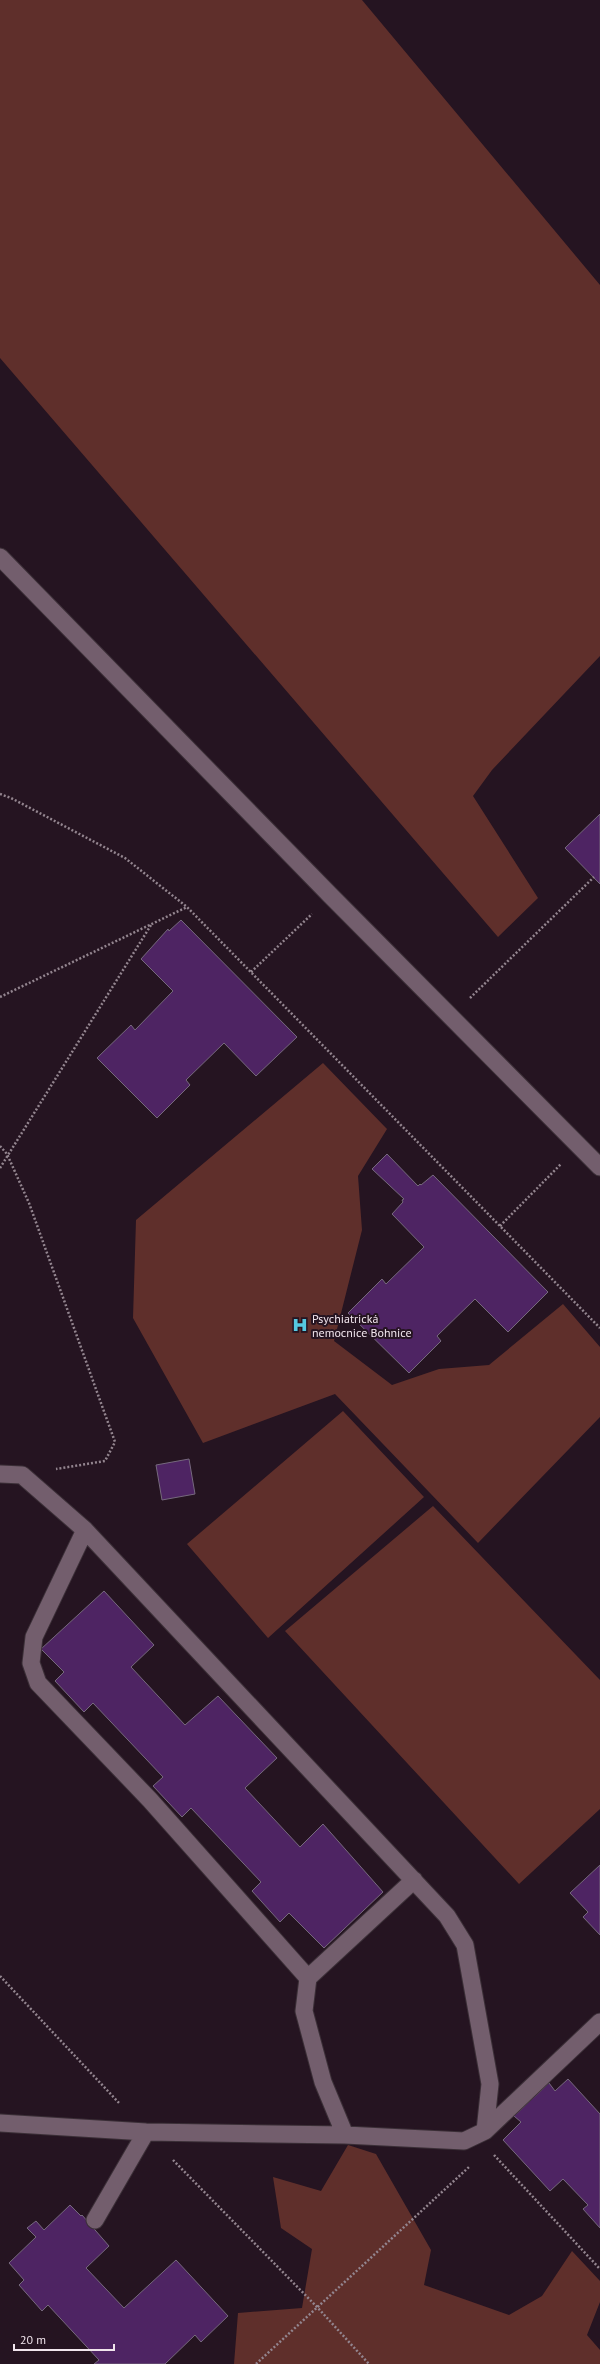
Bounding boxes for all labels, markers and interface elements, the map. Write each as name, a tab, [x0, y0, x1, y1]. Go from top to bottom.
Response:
place label: Psychiatrická nemocnice Bohnice	[312, 1311, 411, 1340]
hospital icon: Psychiatrická nemocnice Bohnice	[291, 1316, 309, 1334]
scale bar	[14, 2326, 114, 2352]
text: 20 m	[20, 2332, 46, 2347]

